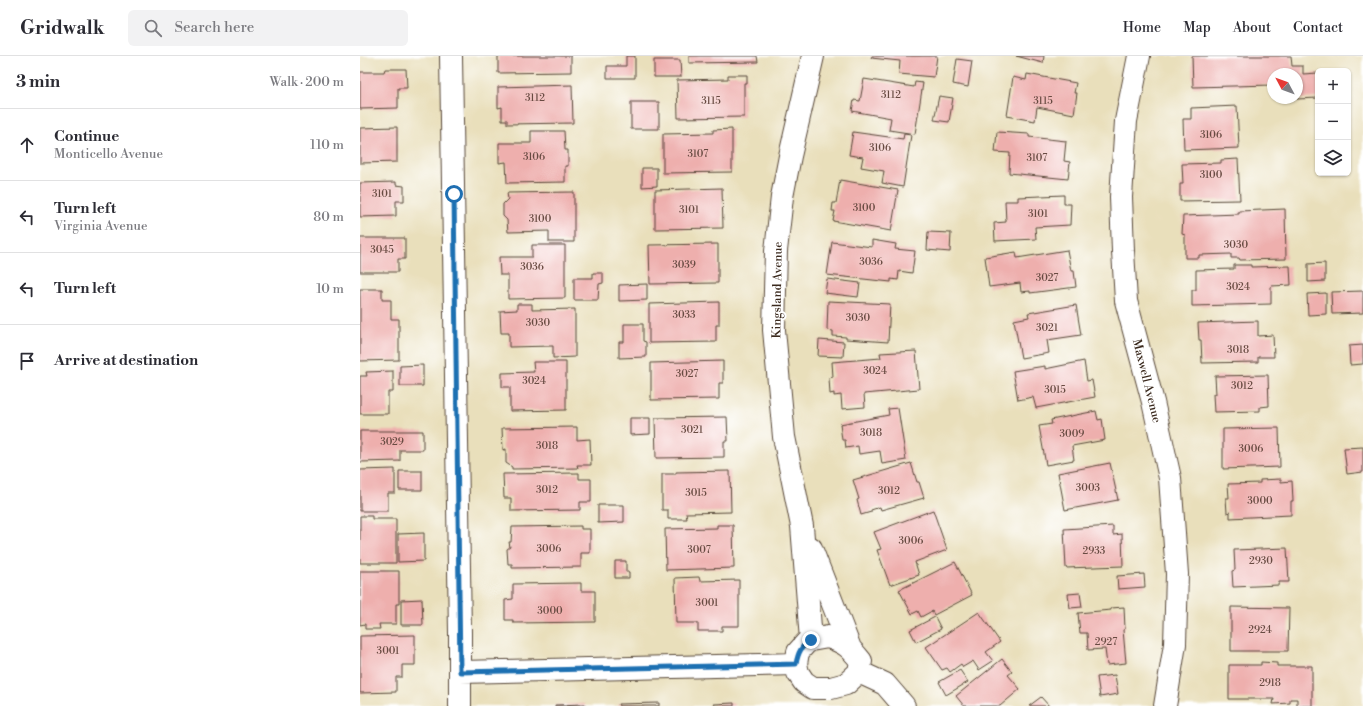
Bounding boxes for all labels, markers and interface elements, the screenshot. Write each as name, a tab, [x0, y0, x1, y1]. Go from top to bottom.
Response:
search box	[128, 10, 408, 46]
text: Gridwalk	[20, 16, 104, 40]
icon: search	[142, 17, 164, 39]
text: Search here	[174, 18, 254, 37]
text: Home	[1123, 19, 1161, 37]
text: Map	[1183, 19, 1211, 37]
text: About	[1233, 19, 1271, 37]
text: Contact	[1293, 19, 1343, 37]
north arrow	[1267, 68, 1303, 104]
map controls	[1315, 68, 1351, 176]
button: +	[1315, 68, 1351, 104]
text: 3 min	[16, 71, 60, 93]
text: Walk · 200 m	[270, 74, 344, 90]
house number: 3112	[881, 89, 901, 101]
house number: 3112	[525, 92, 545, 104]
house number: 3115	[701, 95, 721, 107]
house number: 3115	[1033, 95, 1053, 107]
button: −	[1315, 104, 1351, 140]
text: Continue	[54, 127, 119, 146]
house number: 3106	[1200, 129, 1222, 141]
icon: ahead	[16, 134, 38, 156]
text: 110 m	[310, 137, 344, 153]
button: layers	[1315, 140, 1351, 176]
house number: 3106	[869, 142, 891, 154]
text: Monticello Avenue	[54, 146, 163, 162]
house number: 3107	[688, 148, 708, 160]
house number: 3106	[523, 151, 545, 163]
house number: 3107	[1027, 152, 1047, 164]
house number: 3100	[1200, 169, 1223, 181]
route start	[445, 185, 463, 203]
house number: 3101	[372, 188, 393, 200]
text: Turn left	[54, 199, 116, 218]
house number: 3100	[853, 202, 876, 214]
house number: 3101	[679, 204, 700, 216]
icon: left	[16, 206, 38, 228]
house number: 3101	[1028, 208, 1049, 220]
text: 80 m	[313, 209, 344, 225]
house number: 3100	[529, 213, 552, 225]
text: Virginia Avenue	[54, 218, 148, 234]
house number: 3030	[1224, 239, 1249, 251]
street label: Kingsland Avenue	[769, 241, 786, 339]
house number: 3045	[370, 244, 394, 256]
house number: 3036	[859, 256, 883, 268]
house number: 3039	[672, 259, 696, 271]
house number: 3036	[520, 261, 544, 273]
house number: 3027	[1036, 272, 1058, 284]
icon: left	[16, 278, 38, 300]
text: Turn left	[54, 279, 116, 298]
text: 10 m	[316, 281, 344, 297]
house number: 3024	[1226, 281, 1250, 293]
house number: 3033	[672, 309, 696, 321]
house number: 3030	[846, 312, 871, 324]
house number: 3030	[526, 317, 551, 329]
house number: 3021	[1036, 322, 1059, 334]
street label: Maxwell Avenue	[1129, 338, 1164, 425]
house number: 3018	[1227, 344, 1249, 356]
icon: arrive	[16, 350, 38, 372]
text: Arrive at destination	[54, 351, 198, 370]
house number: 3024	[863, 365, 887, 377]
house number: 3027	[676, 368, 698, 380]
house number: 3024	[522, 375, 546, 387]
house number: 3012	[1231, 380, 1253, 392]
house number: 3015	[1044, 384, 1066, 396]
house number: 3021	[681, 424, 704, 436]
house number: 3018	[860, 427, 882, 439]
house number: 3009	[1060, 428, 1084, 440]
house number: 3029	[380, 436, 404, 448]
house number: 3018	[536, 440, 558, 452]
house number: 3006	[1239, 443, 1263, 455]
house number: 3003	[1076, 482, 1101, 494]
house number: 3012	[536, 484, 558, 496]
house number: 3012	[878, 485, 900, 497]
house number: 3015	[685, 487, 707, 499]
house number: 3000	[1247, 495, 1273, 507]
house number: 3006	[899, 535, 923, 547]
house number: 3006	[537, 543, 561, 555]
house number: 3007	[687, 544, 711, 556]
house number: 2933	[1083, 545, 1106, 557]
house number: 2930	[1249, 555, 1273, 567]
house number: 3001	[696, 597, 719, 609]
house number: 3000	[537, 605, 563, 617]
house number: 2924	[1248, 624, 1272, 636]
route end	[802, 631, 820, 649]
house number: 2927	[1095, 636, 1117, 648]
house number: 3001	[377, 645, 400, 657]
house number: 2918	[1259, 677, 1281, 689]

